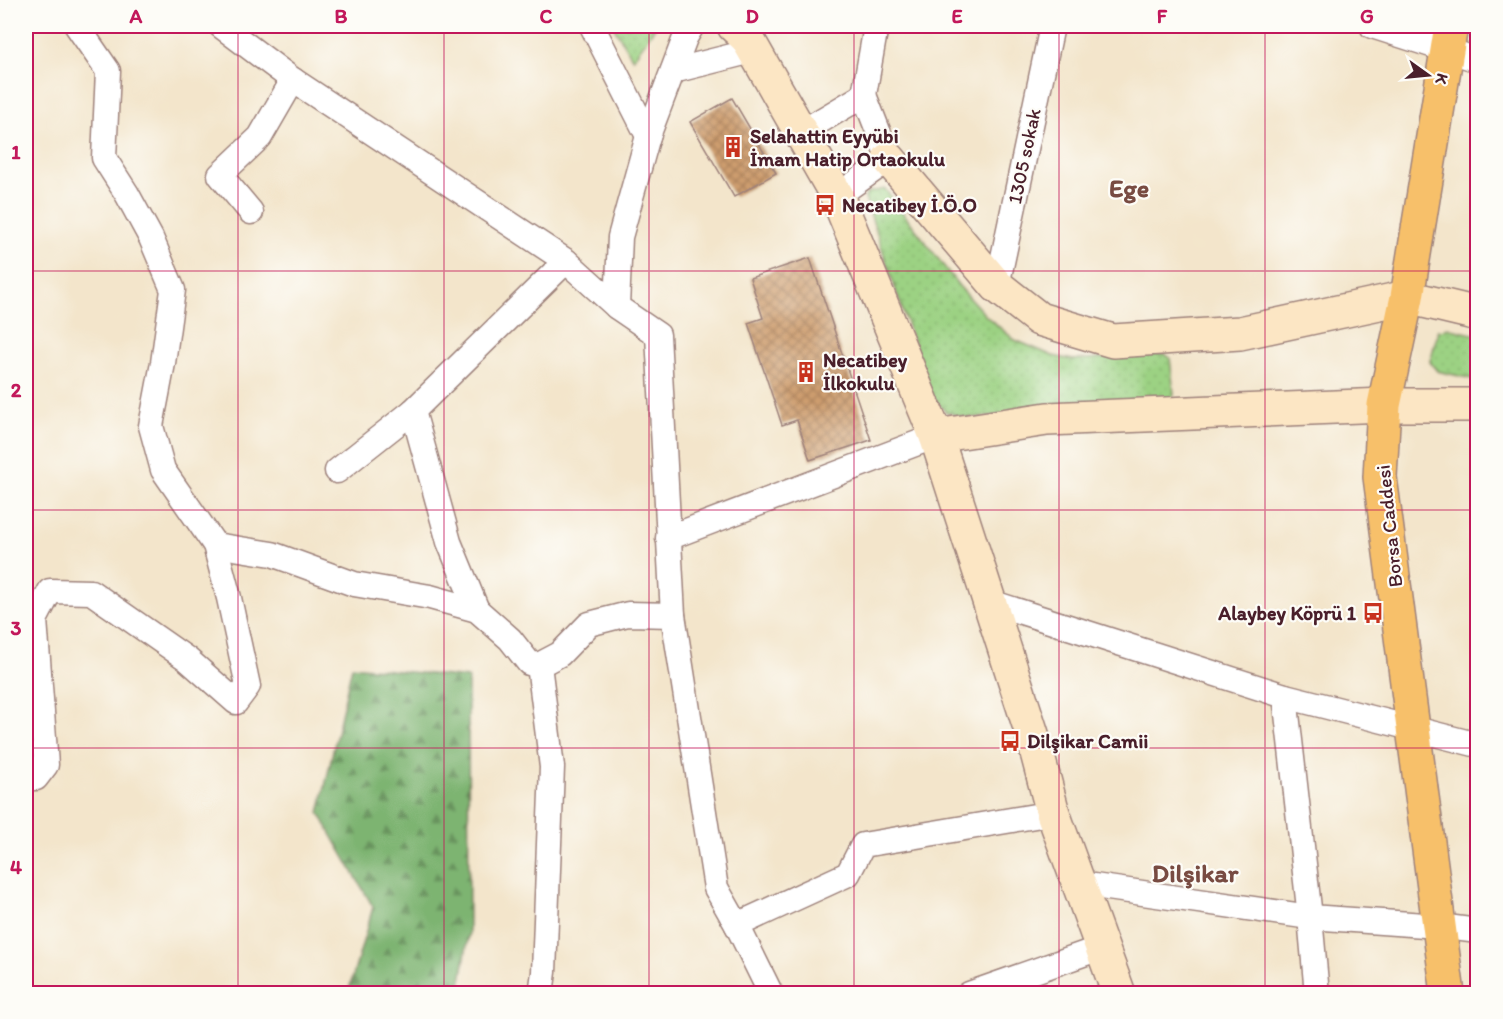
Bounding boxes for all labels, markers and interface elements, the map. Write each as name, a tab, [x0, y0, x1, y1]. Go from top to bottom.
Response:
text: A	[129, 4, 143, 28]
text: B	[335, 4, 348, 28]
text: C	[540, 4, 553, 28]
text: D	[745, 4, 759, 28]
text: E	[951, 4, 963, 28]
text: F	[1157, 4, 1168, 28]
text: G	[1360, 4, 1374, 28]
north arrow	[1398, 45, 1458, 105]
text: K	[1431, 71, 1453, 87]
street label: 1305 sokak	[1002, 105, 1046, 206]
place label: Selahattin Eyyübi İmam Hatip Ortaokulu	[750, 124, 945, 172]
building icon: Selahattin Eyyübi İmam Hatip Ortaokulu	[721, 135, 745, 159]
text: 1	[11, 140, 21, 164]
district label: Ege	[1109, 172, 1149, 204]
bus stop icon: Necatibey İ.Ö.O	[813, 193, 837, 217]
place label: Necatibey İ.Ö.O	[842, 193, 977, 218]
place label: Necatibey İlkokulu	[823, 348, 908, 395]
building icon: Necatibey İlkokulu	[794, 360, 818, 384]
text: 2	[11, 378, 22, 402]
street label: Borsa Caddesi	[1371, 464, 1407, 588]
place label: Alaybey Köprü 1	[1217, 601, 1357, 626]
bus stop icon: Alaybey Köprü 1	[1361, 601, 1385, 625]
text: 3	[11, 616, 22, 640]
bus stop icon: Dilşikar Camii	[998, 729, 1022, 753]
place label: Dilşikar Camii	[1027, 729, 1148, 754]
text: 4	[10, 855, 22, 879]
district label: Dilşikar	[1152, 857, 1239, 889]

